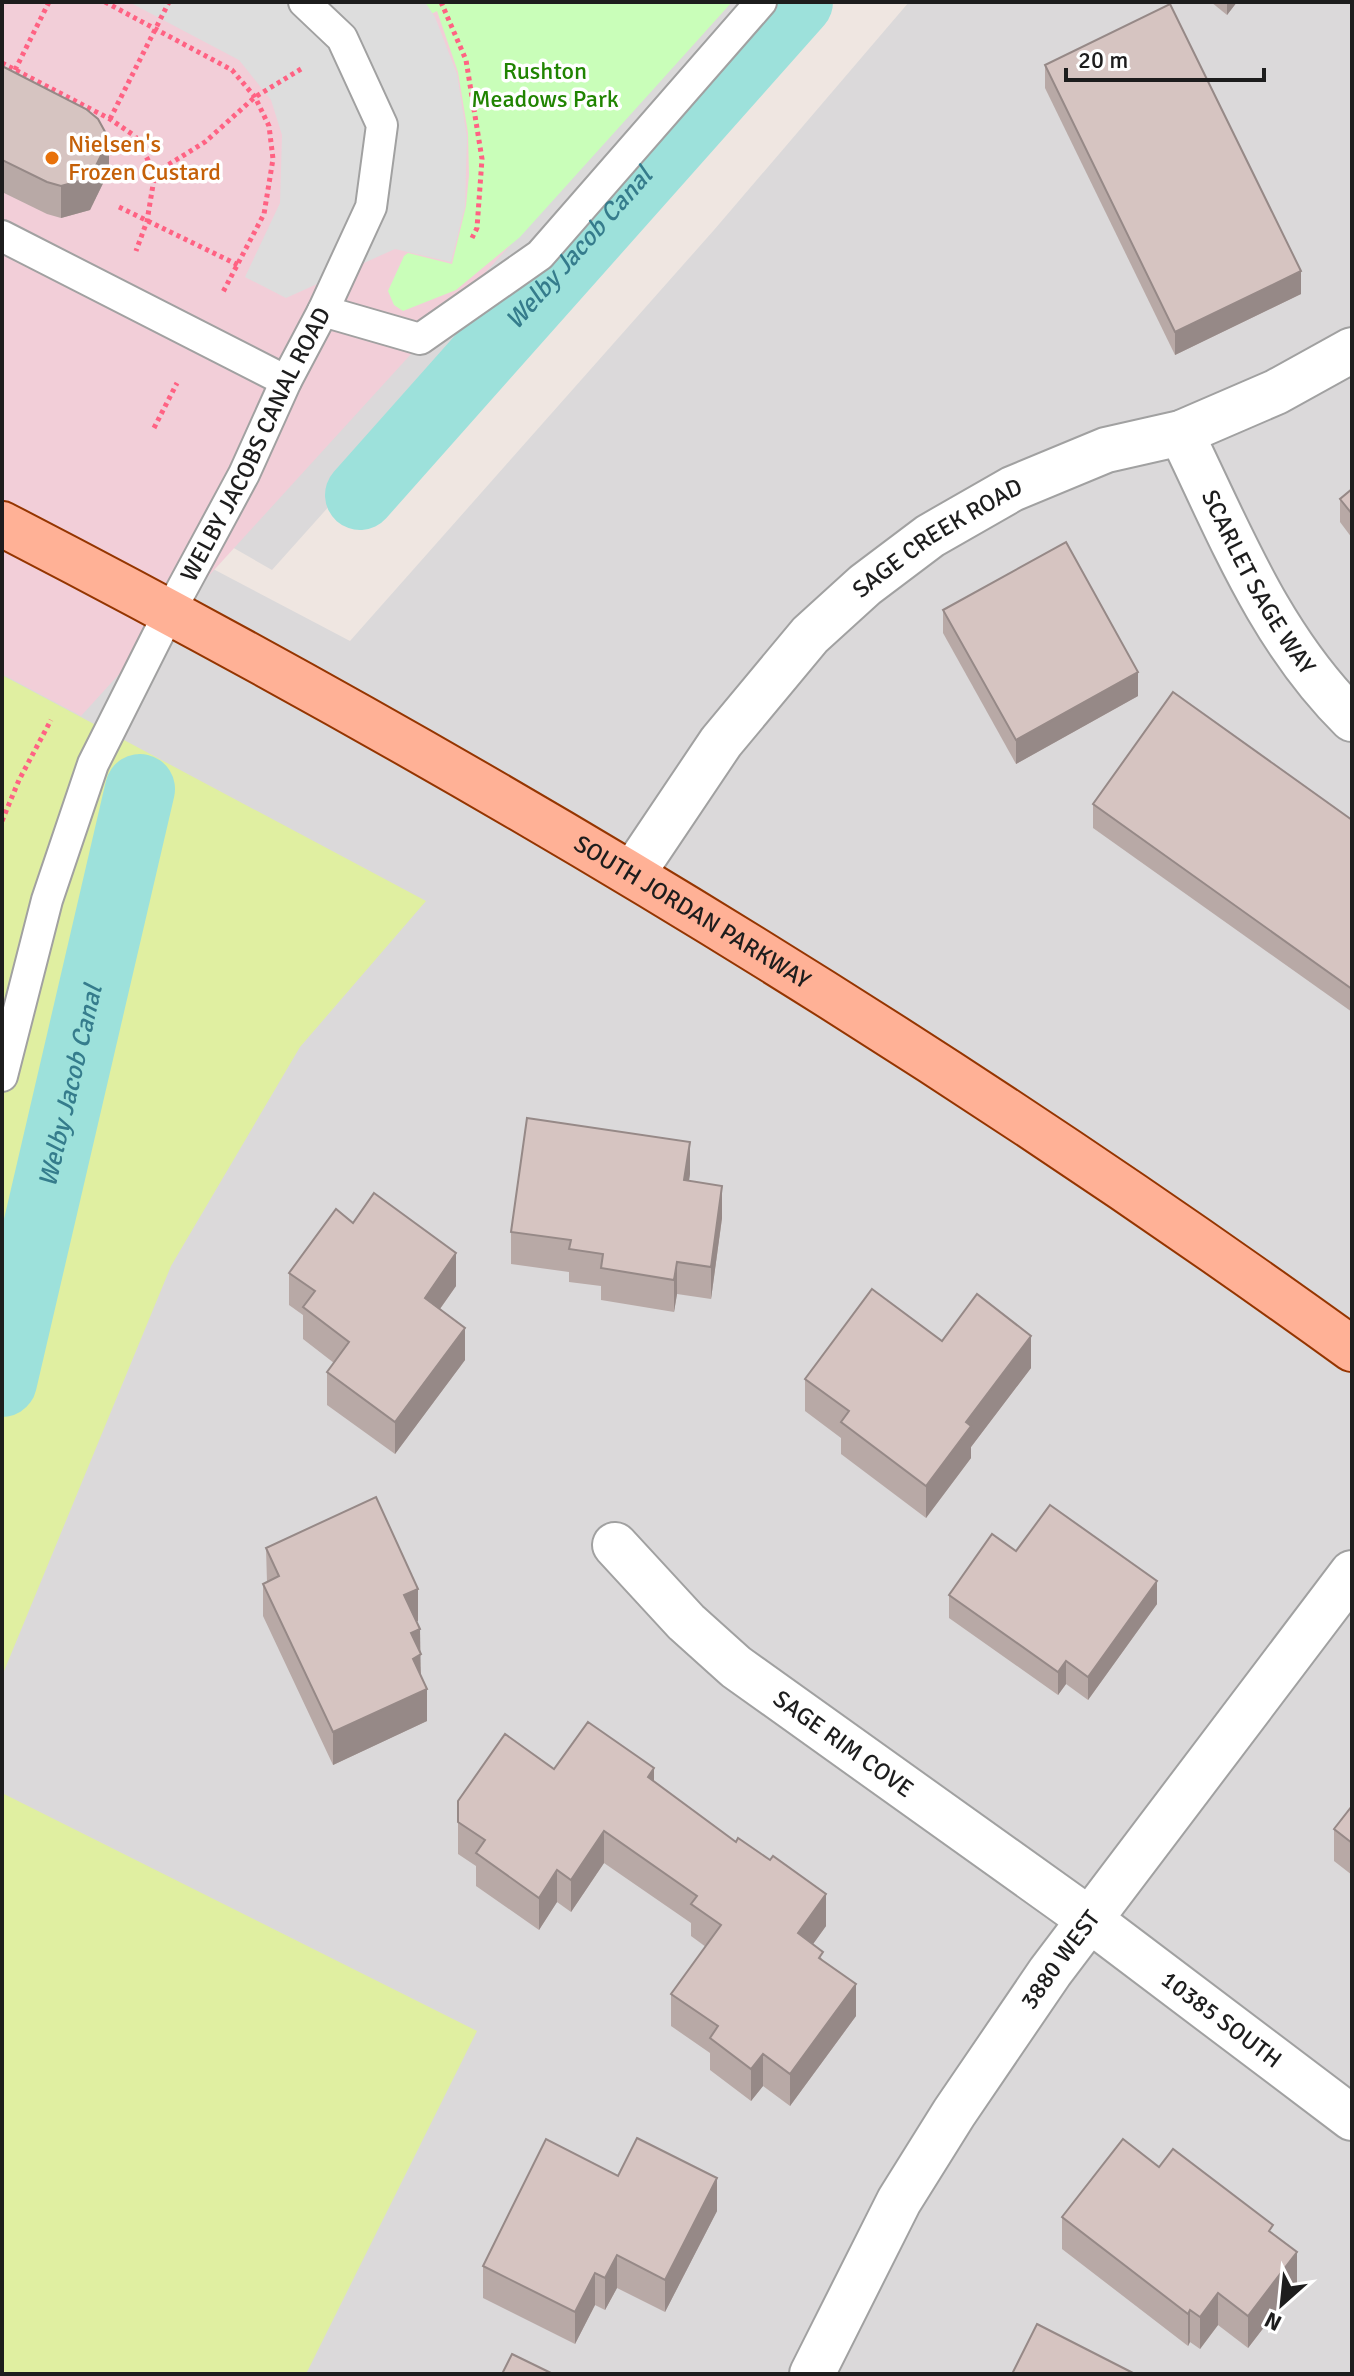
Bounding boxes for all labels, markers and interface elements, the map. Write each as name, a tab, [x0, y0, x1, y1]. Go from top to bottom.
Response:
scale bar	[1066, 32, 1264, 82]
text: 20 m	[1078, 45, 1128, 75]
park label: Rushton Meadows Park	[471, 56, 619, 114]
place label: Nielsen's Frozen Custard	[68, 129, 221, 187]
marker: Nielsen's Frozen Custard	[43, 149, 61, 167]
water label: Welby Jacob Canal	[499, 159, 661, 336]
street label: WELBY JACOBS CANAL ROAD	[174, 302, 337, 587]
street label: SAGE CREEK ROAD	[846, 471, 1027, 604]
street label: SCARLET SAGE WAY	[1195, 485, 1322, 680]
street label: SOUTH JORDAN PARKWAY	[569, 829, 816, 995]
water label: Welby Jacob Canal	[32, 980, 110, 1190]
street label: SAGE RIM COVE	[767, 1683, 919, 1804]
street label: 3880 WEST	[1014, 1904, 1107, 2015]
street label: 10385 SOUTH	[1155, 1964, 1288, 2075]
north arrow	[1242, 2264, 1322, 2344]
text: N	[1260, 2306, 1286, 2337]

